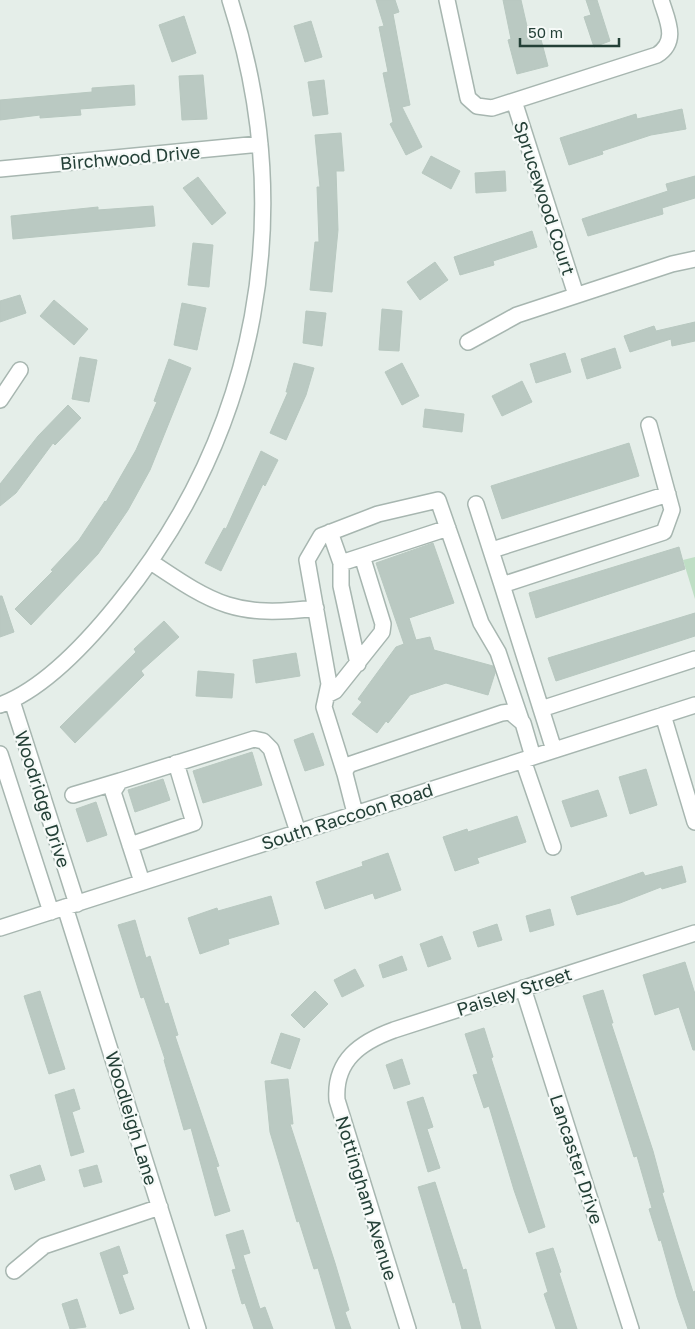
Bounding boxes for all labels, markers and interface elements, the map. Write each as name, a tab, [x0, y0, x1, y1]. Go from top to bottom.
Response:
scale bar	[520, 15, 619, 47]
text: 50 m	[528, 23, 563, 41]
street label: Sprucewood Court	[510, 118, 580, 278]
street label: Birchwood Drive	[59, 140, 201, 174]
street label: Woodridge Drive	[10, 728, 76, 870]
street label: South Raccoon Road	[258, 778, 436, 854]
street label: Paisley Street	[454, 962, 574, 1020]
street label: Woodleigh Lane	[101, 1048, 163, 1188]
street label: Lancaster Drive	[546, 1091, 608, 1227]
street label: Nottingham Avenue	[332, 1113, 402, 1283]

